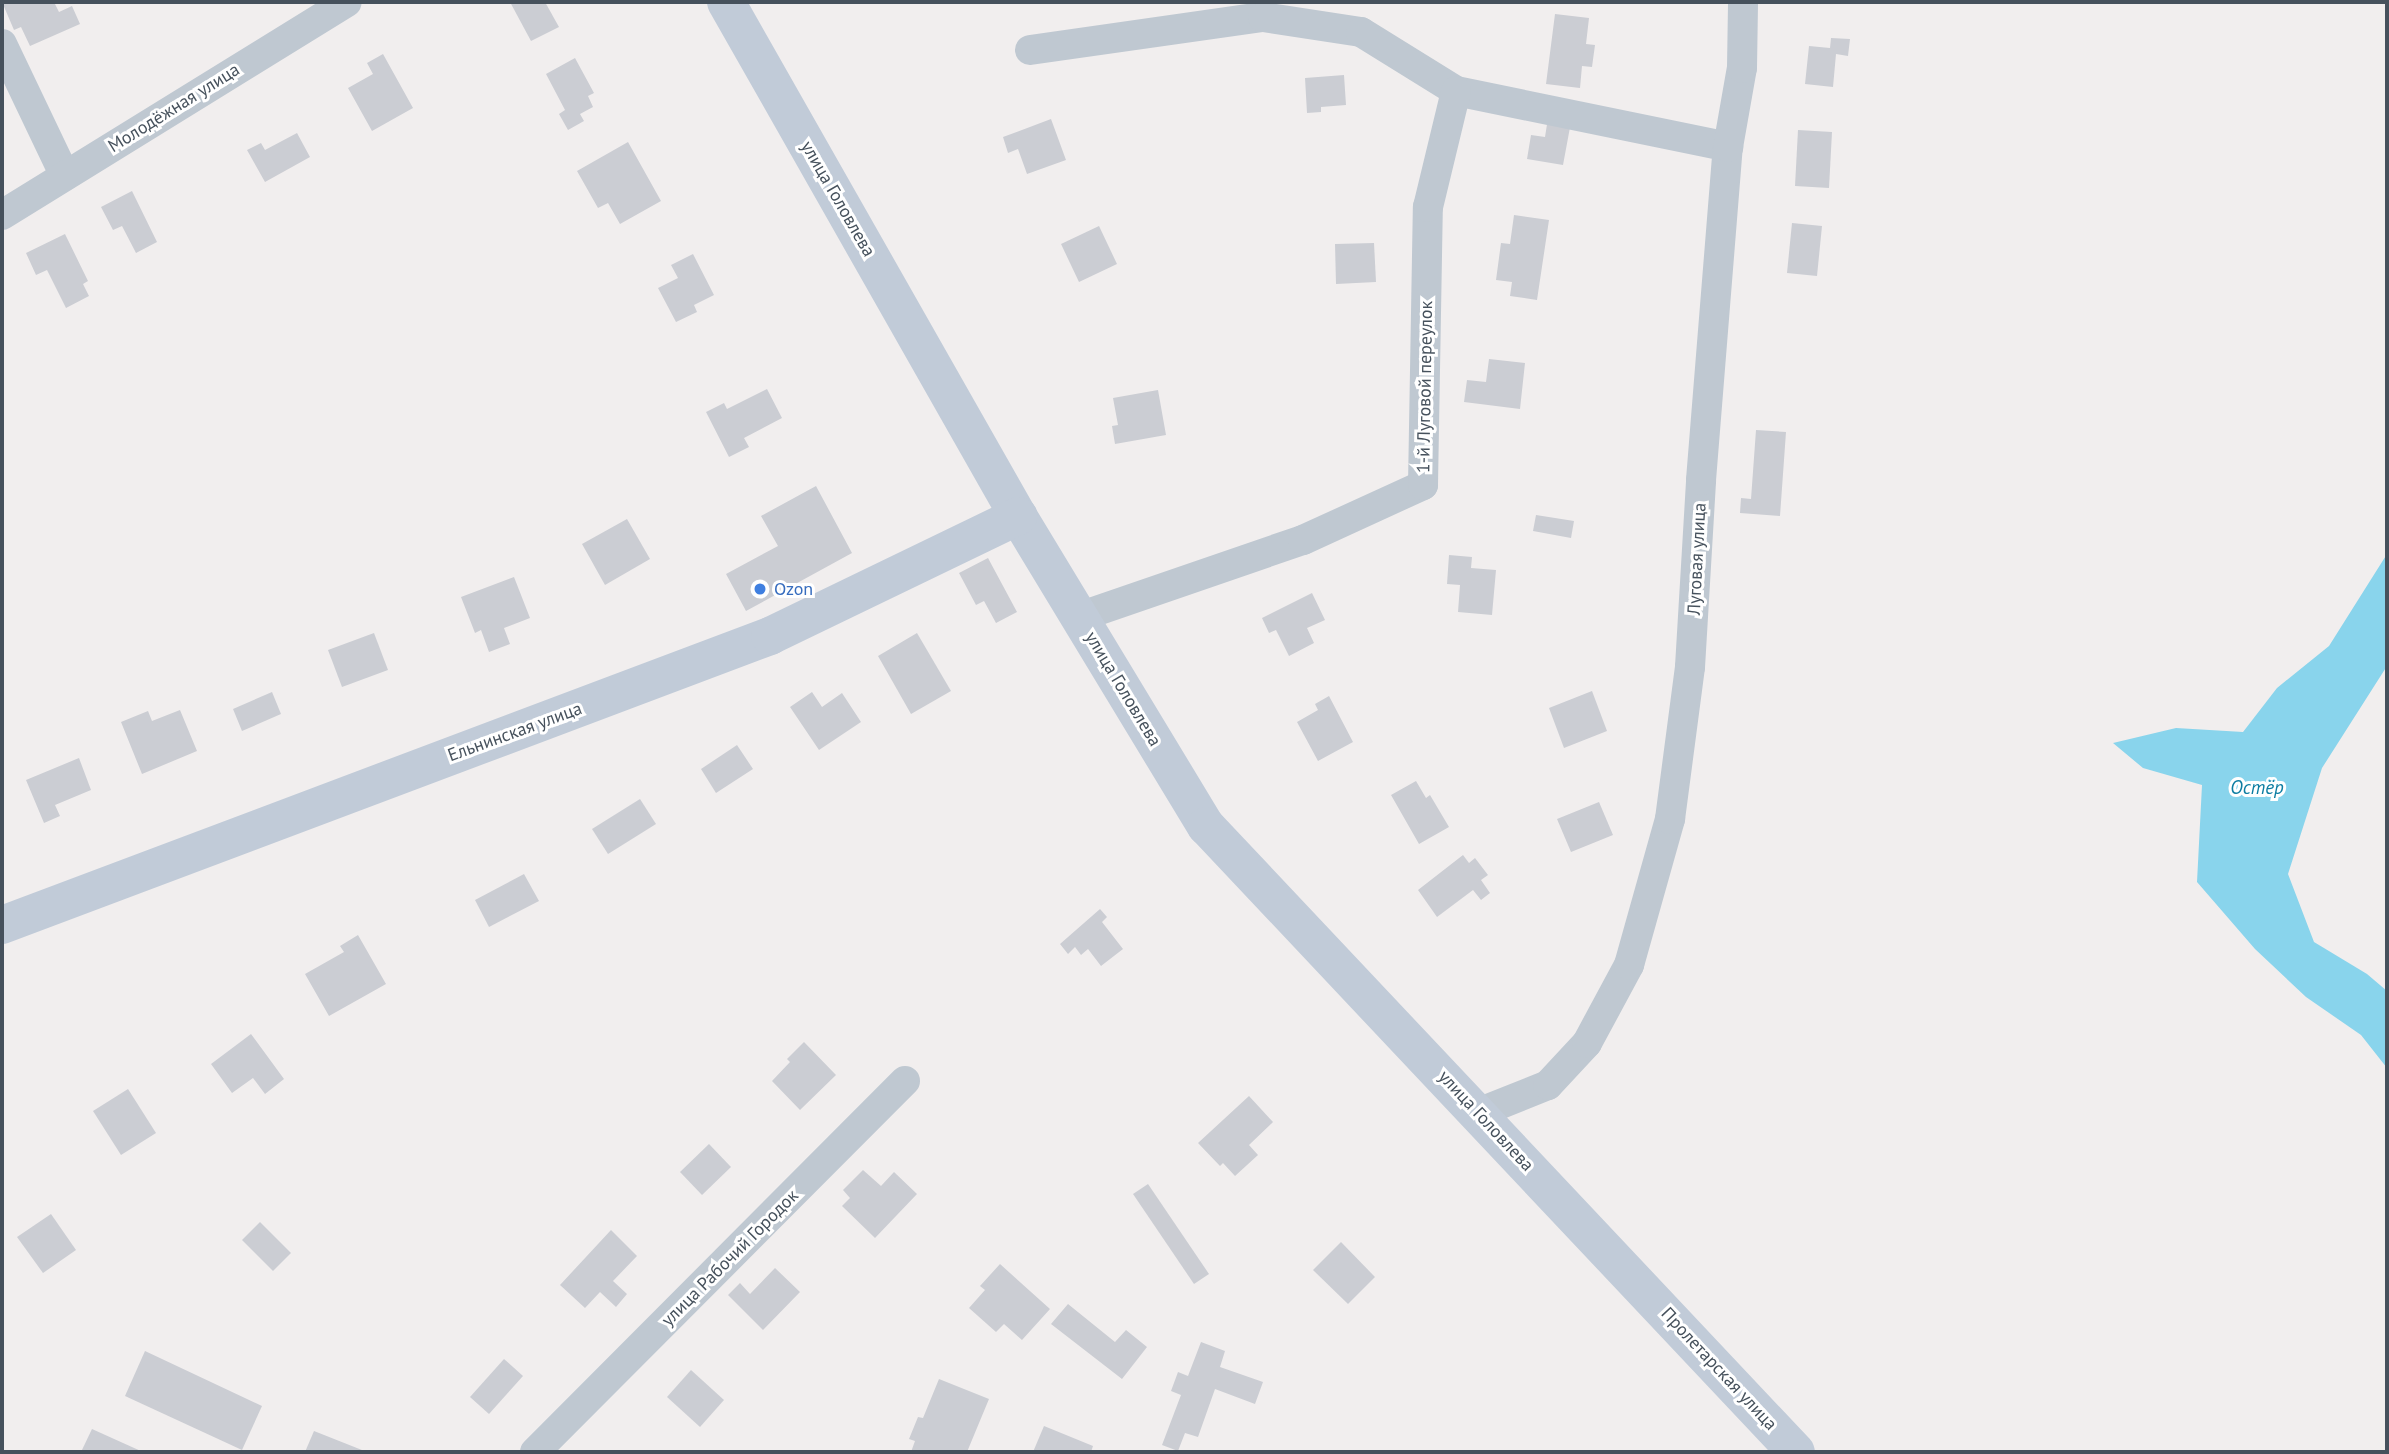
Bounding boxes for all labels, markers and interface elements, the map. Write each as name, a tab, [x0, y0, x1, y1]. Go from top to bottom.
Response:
street label: Молодёжная улица	[104, 59, 244, 157]
street label: улица Головлева	[796, 137, 880, 261]
street label: 1-й Луговой переулок	[1413, 301, 1437, 473]
street label: Луговая улица	[1683, 502, 1711, 616]
place label: Ozon	[774, 578, 813, 600]
marker: Ozon	[752, 581, 768, 597]
street label: улица Головлева	[1080, 628, 1166, 750]
street label: Ельнинская улица	[445, 698, 585, 766]
water label: Остёр	[2230, 777, 2284, 799]
street label: улица Головлева	[1434, 1066, 1538, 1176]
street label: улица Рабочий Городок	[657, 1185, 803, 1331]
street label: Пролетарская улица	[1657, 1303, 1781, 1435]

